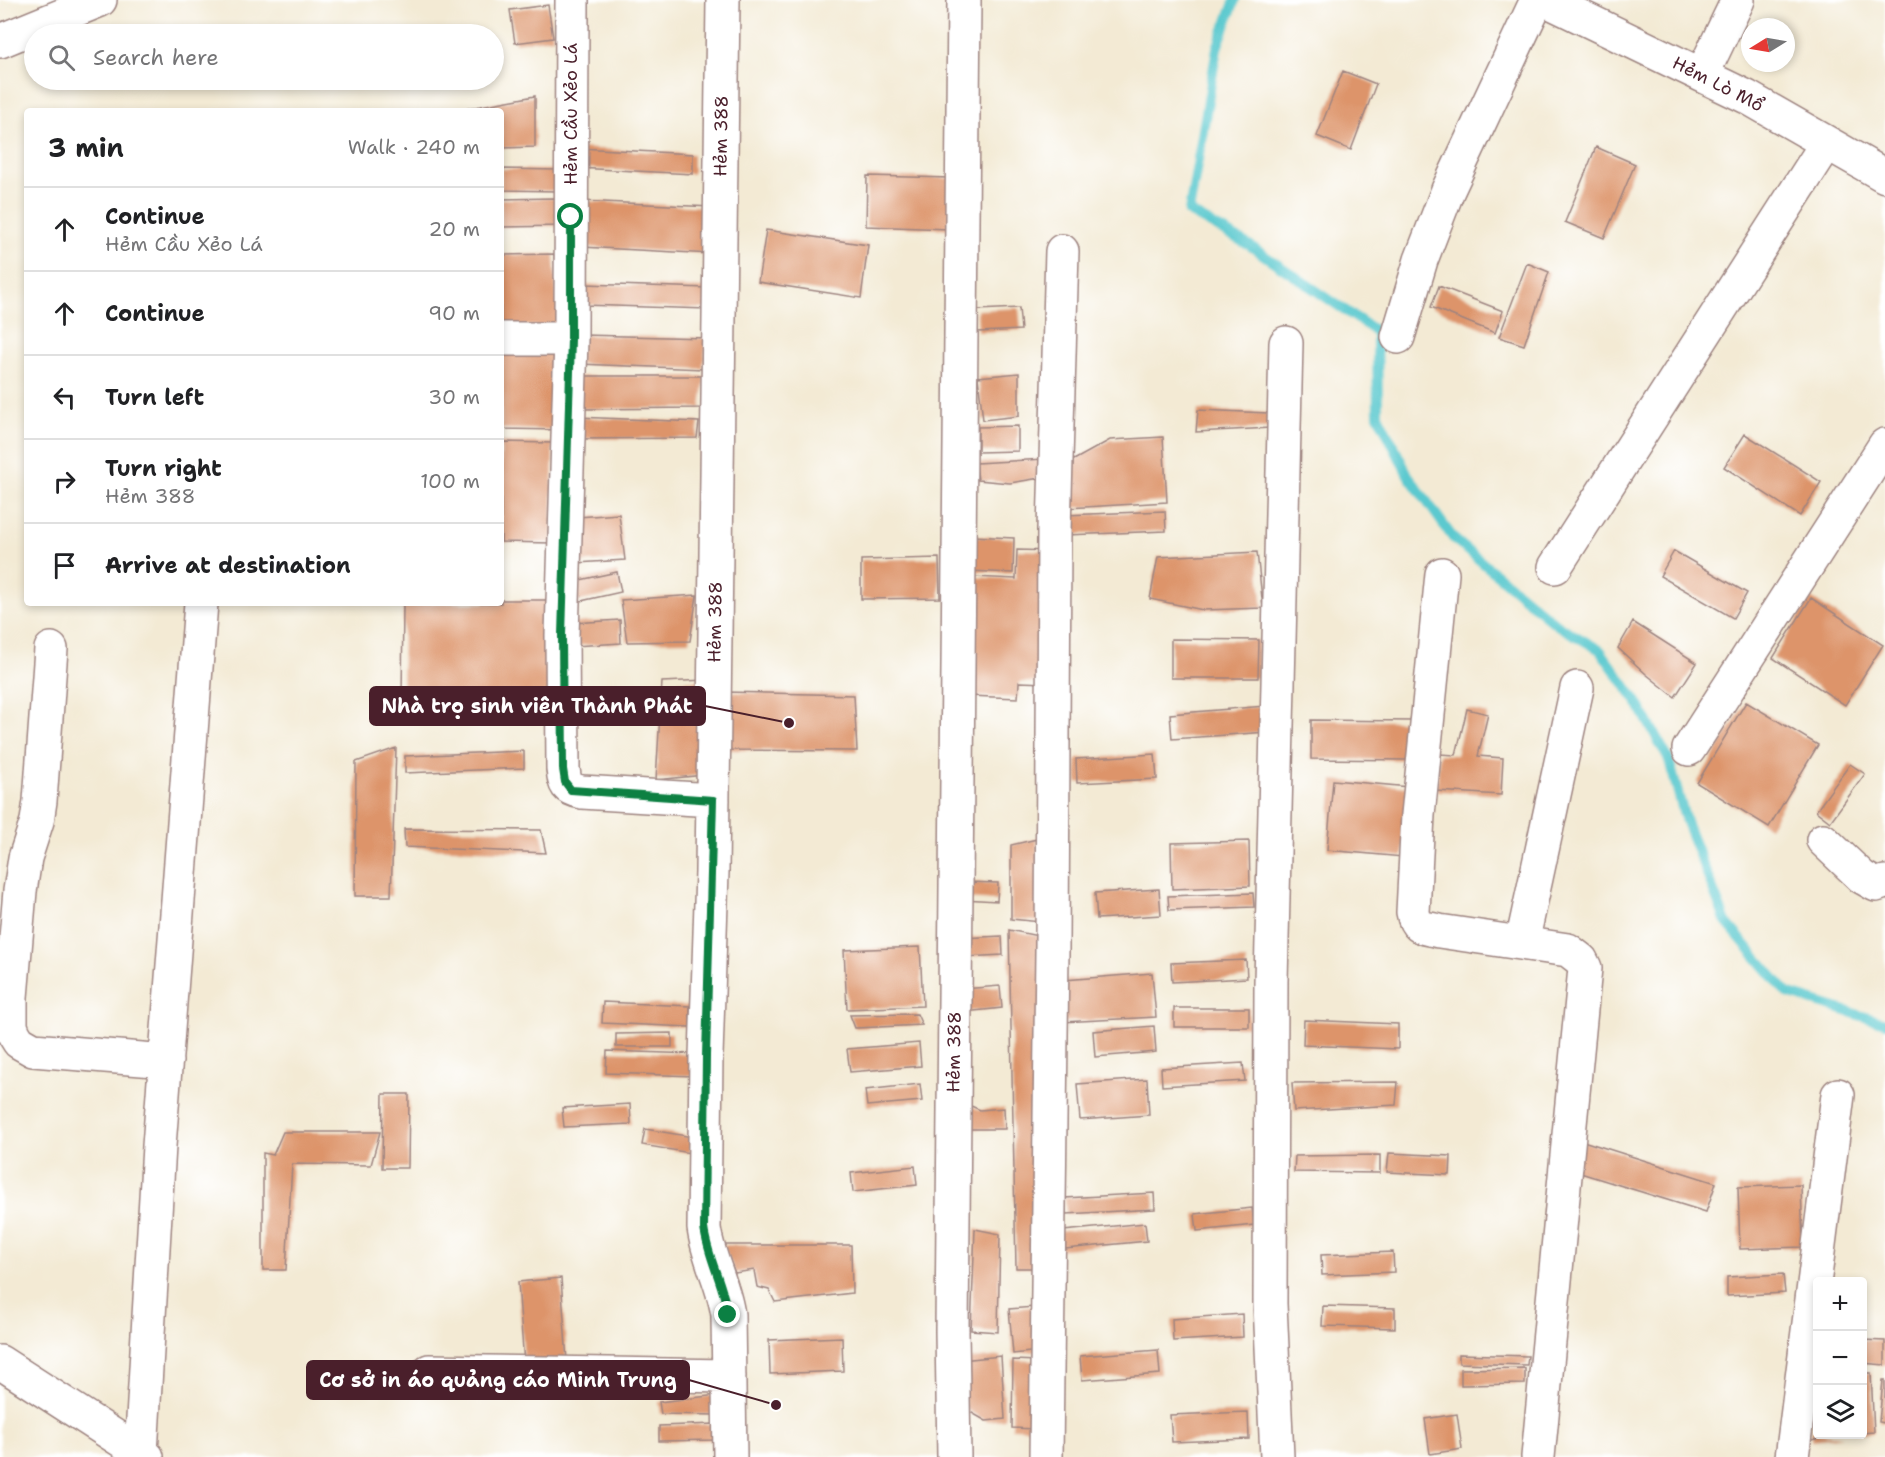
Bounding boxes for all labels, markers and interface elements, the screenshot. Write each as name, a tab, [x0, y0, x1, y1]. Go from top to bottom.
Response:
north arrow	[1741, 18, 1795, 72]
search box	[24, 24, 504, 90]
icon: search	[45, 41, 78, 74]
text: Search here	[93, 43, 219, 72]
street label: Hẻm Cầu Xẻo Lá	[559, 43, 583, 185]
street label: Hẻm Lò Mổ	[1668, 51, 1768, 117]
street label: Hẻm 388	[708, 95, 734, 177]
text: 3 min	[48, 130, 124, 165]
text: Walk · 240 m	[348, 134, 480, 160]
text: Continue	[105, 202, 205, 231]
route start	[557, 203, 583, 229]
icon: ahead	[48, 213, 81, 246]
text: 20 m	[429, 216, 480, 242]
text: Hẻm Cầu Xẻo Lá	[105, 231, 263, 257]
icon: ahead	[48, 297, 81, 330]
text: Continue	[105, 299, 205, 328]
text: 90 m	[428, 300, 480, 326]
icon: left	[48, 381, 81, 414]
text: Turn left	[105, 383, 204, 412]
text: 30 m	[428, 384, 480, 410]
text: Turn right	[105, 454, 222, 483]
icon: right	[48, 465, 81, 498]
text: 100 m	[420, 468, 480, 494]
text: Hẻm 388	[105, 483, 196, 509]
icon: arrive	[48, 549, 81, 582]
text: Arrive at destination	[105, 551, 351, 580]
street label: Hẻm 388	[702, 581, 728, 663]
callout: Nhà trọ sinh viên Thành Phát	[370, 687, 705, 725]
text: Nhà trọ sinh viên Thành Phát	[382, 693, 693, 719]
street label: Hẻm 388	[941, 1011, 967, 1093]
map controls	[1813, 1277, 1867, 1439]
button: +	[1813, 1277, 1867, 1331]
route end	[714, 1301, 740, 1327]
button: −	[1813, 1331, 1867, 1385]
callout: Cơ sở in áo quảng cáo Minh Trung	[307, 1361, 689, 1399]
text: Cơ sở in áo quảng cáo Minh Trung	[319, 1367, 677, 1393]
button: layers	[1813, 1385, 1867, 1439]

